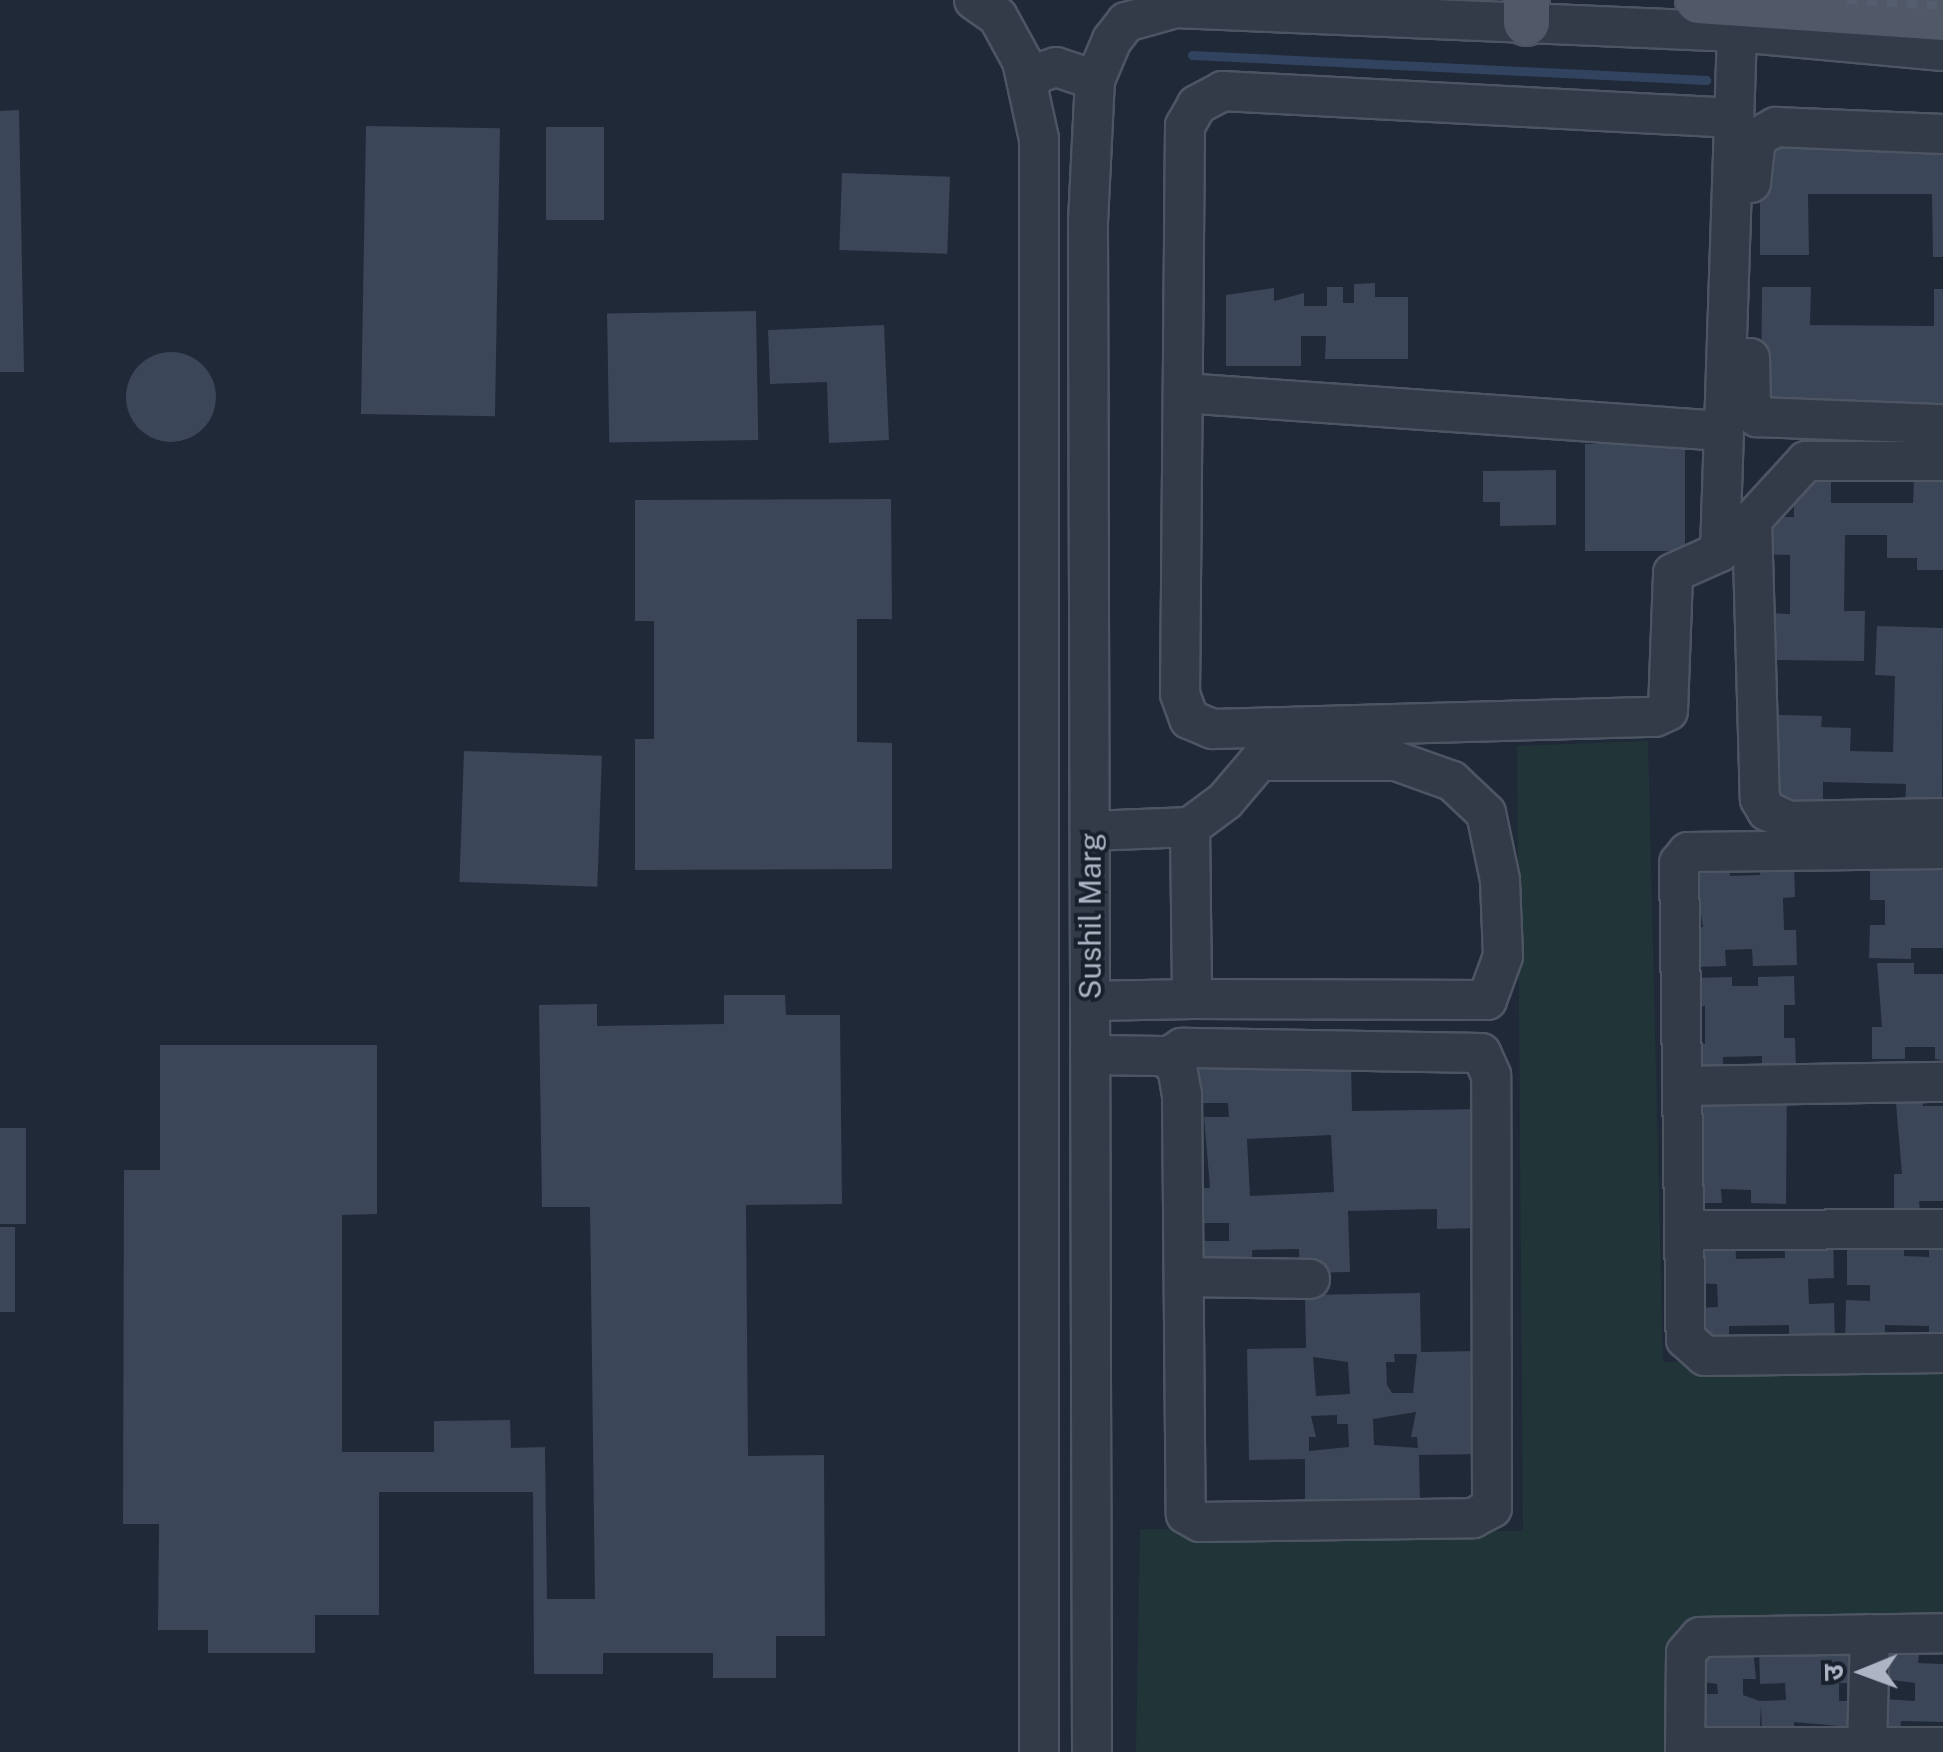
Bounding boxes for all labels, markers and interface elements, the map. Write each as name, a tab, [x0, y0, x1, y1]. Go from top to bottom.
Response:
street label: Sushil Marg	[1072, 833, 1108, 999]
north arrow	[1813, 1622, 1913, 1722]
text: उ	[1816, 1664, 1849, 1681]

